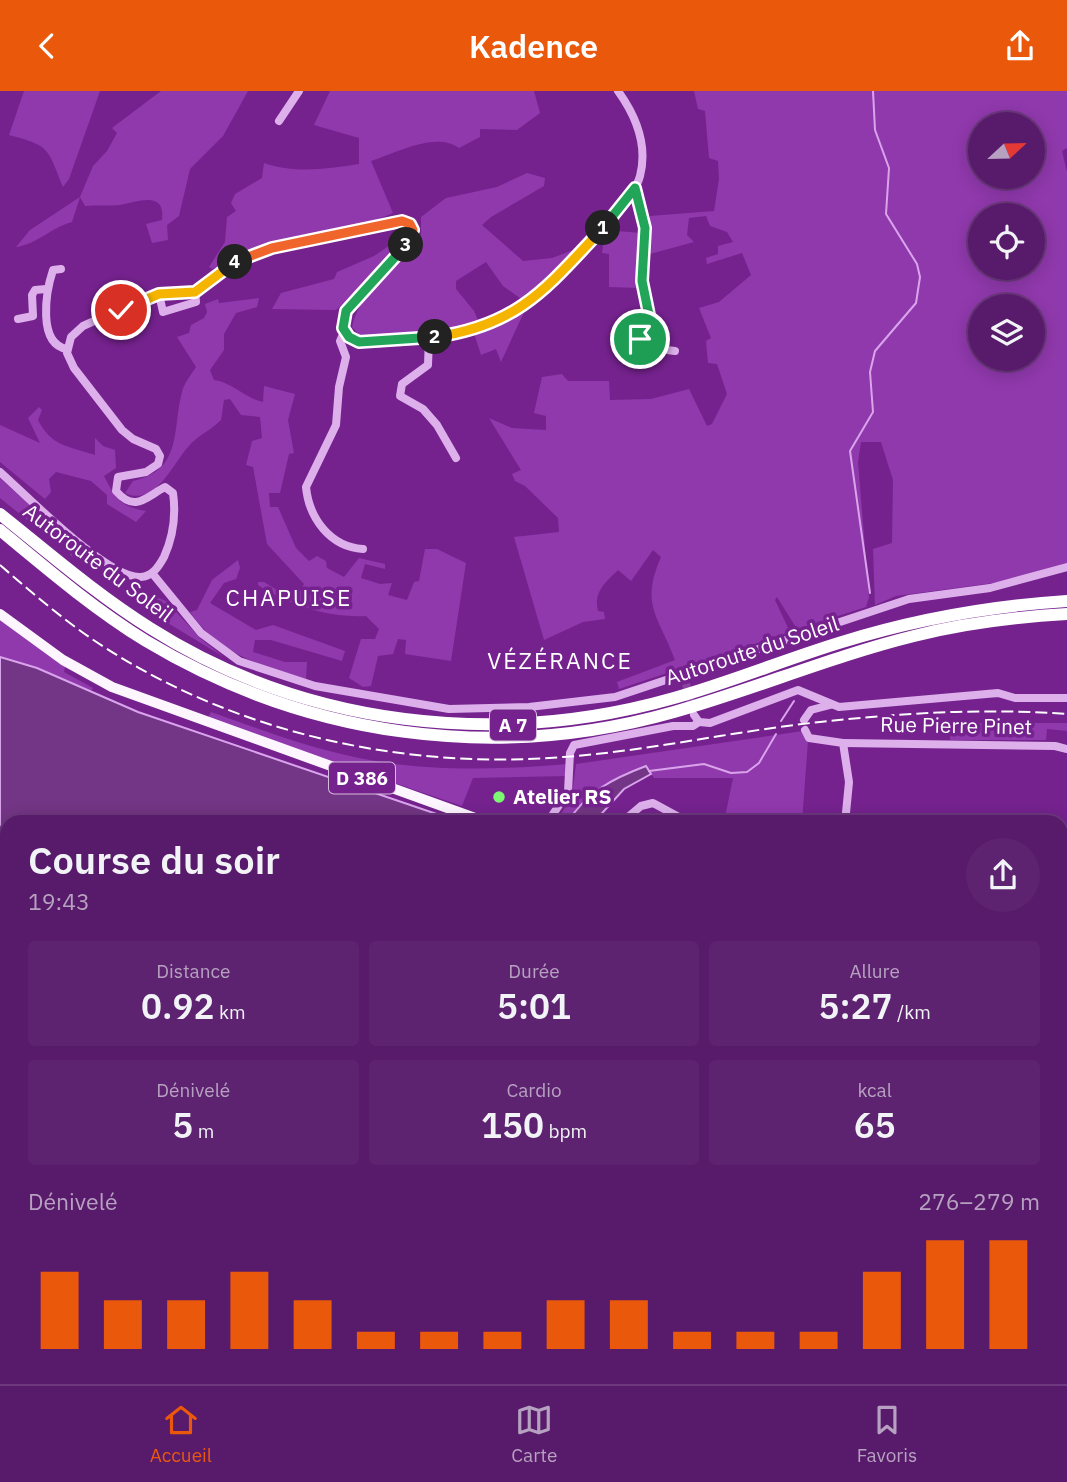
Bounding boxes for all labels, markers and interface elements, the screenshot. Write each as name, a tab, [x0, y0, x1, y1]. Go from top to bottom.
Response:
text: Kadence	[469, 25, 598, 67]
icon: back	[28, 27, 66, 65]
icon: share	[1001, 27, 1039, 65]
north arrow	[968, 112, 1045, 189]
map controls	[968, 112, 1045, 371]
button: locate	[968, 203, 1045, 280]
pin: 1	[586, 211, 620, 245]
text: 1	[597, 215, 608, 239]
pin: 3	[388, 227, 424, 263]
text: 3	[400, 232, 411, 256]
pin: 4	[218, 245, 252, 279]
text: 4	[229, 249, 240, 273]
pin	[91, 280, 151, 340]
icon: check	[102, 291, 140, 329]
button: layers	[968, 294, 1045, 371]
pin	[610, 309, 670, 369]
pin: 2	[418, 320, 452, 355]
icon: arrive	[621, 320, 659, 358]
text: 2	[429, 324, 440, 348]
street label: Autoroute du Soleil	[18, 497, 179, 628]
district label: CHAPUISE	[226, 582, 352, 612]
street label: Autoroute du Soleil	[661, 609, 842, 691]
district label: VÉZÉRANCE	[487, 645, 633, 675]
road number: A 7	[490, 709, 536, 741]
street label: Rue Pierre Pinet	[880, 710, 1032, 740]
road number: D 386	[329, 763, 395, 793]
place label: Atelier RS	[513, 782, 612, 810]
marker: Atelier RS	[491, 789, 507, 805]
text: Course du soir	[28, 835, 280, 884]
button: share	[966, 838, 1040, 912]
text: 19:43	[28, 886, 90, 916]
text: Distance	[156, 959, 230, 983]
text: Durée	[508, 959, 560, 983]
text: Allure	[849, 959, 900, 983]
text: 0.92	[141, 983, 215, 1029]
text: 5:01	[497, 983, 571, 1029]
text: 5:27	[818, 983, 893, 1029]
text: km	[215, 1000, 246, 1024]
text: /km	[893, 1000, 931, 1024]
text: Dénivelé	[156, 1078, 230, 1102]
text: Cardio	[506, 1078, 562, 1102]
text: kcal	[857, 1078, 892, 1102]
text: 5	[172, 1102, 193, 1148]
text: 150	[481, 1102, 544, 1148]
text: 65	[854, 1102, 896, 1148]
text: m	[193, 1119, 214, 1143]
text: bpm	[544, 1119, 587, 1143]
text: Dénivelé	[28, 1186, 118, 1216]
text: 276–279 m	[918, 1186, 1040, 1216]
tab: Accueil	[150, 1401, 212, 1467]
tab: Carte	[511, 1401, 557, 1467]
tab: Favoris	[857, 1401, 917, 1467]

